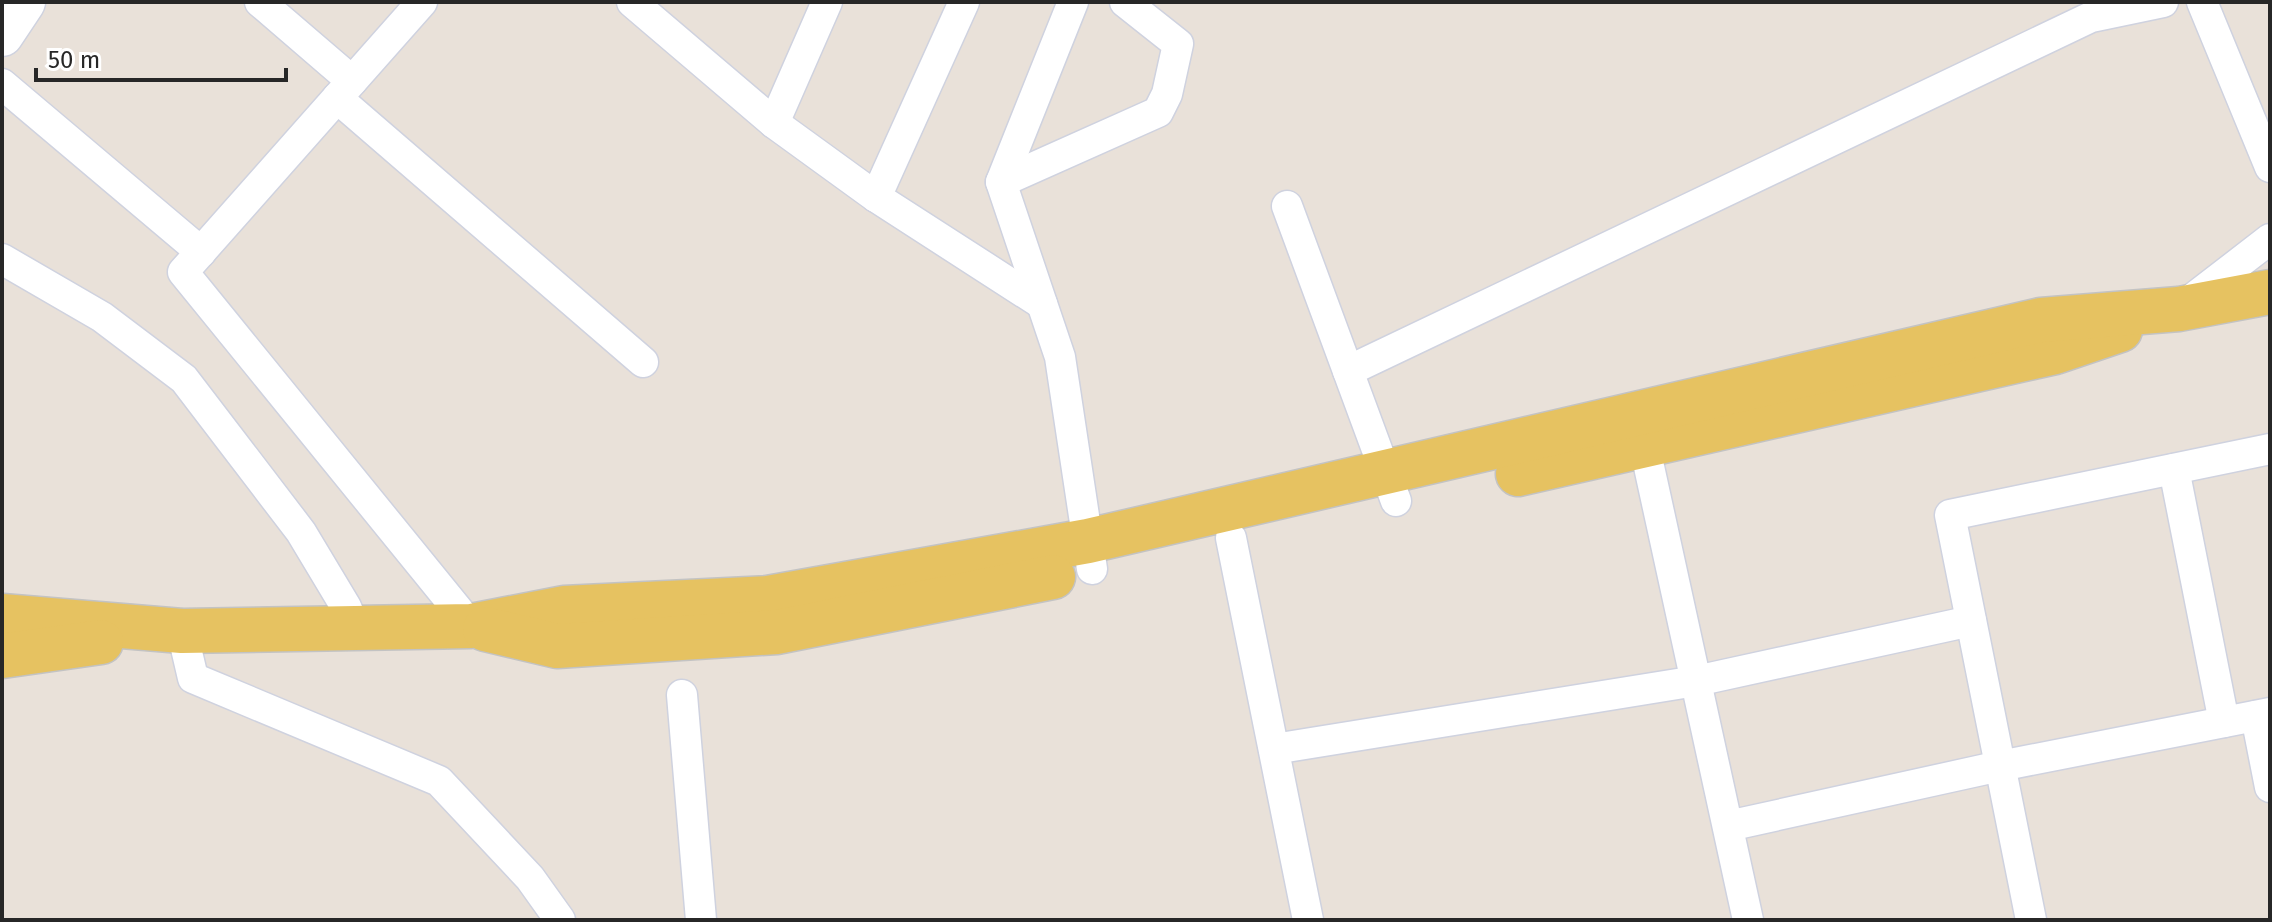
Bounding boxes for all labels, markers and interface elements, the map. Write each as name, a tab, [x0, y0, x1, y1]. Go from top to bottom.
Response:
scale bar	[36, 32, 286, 82]
text: 50 m	[48, 46, 100, 74]

